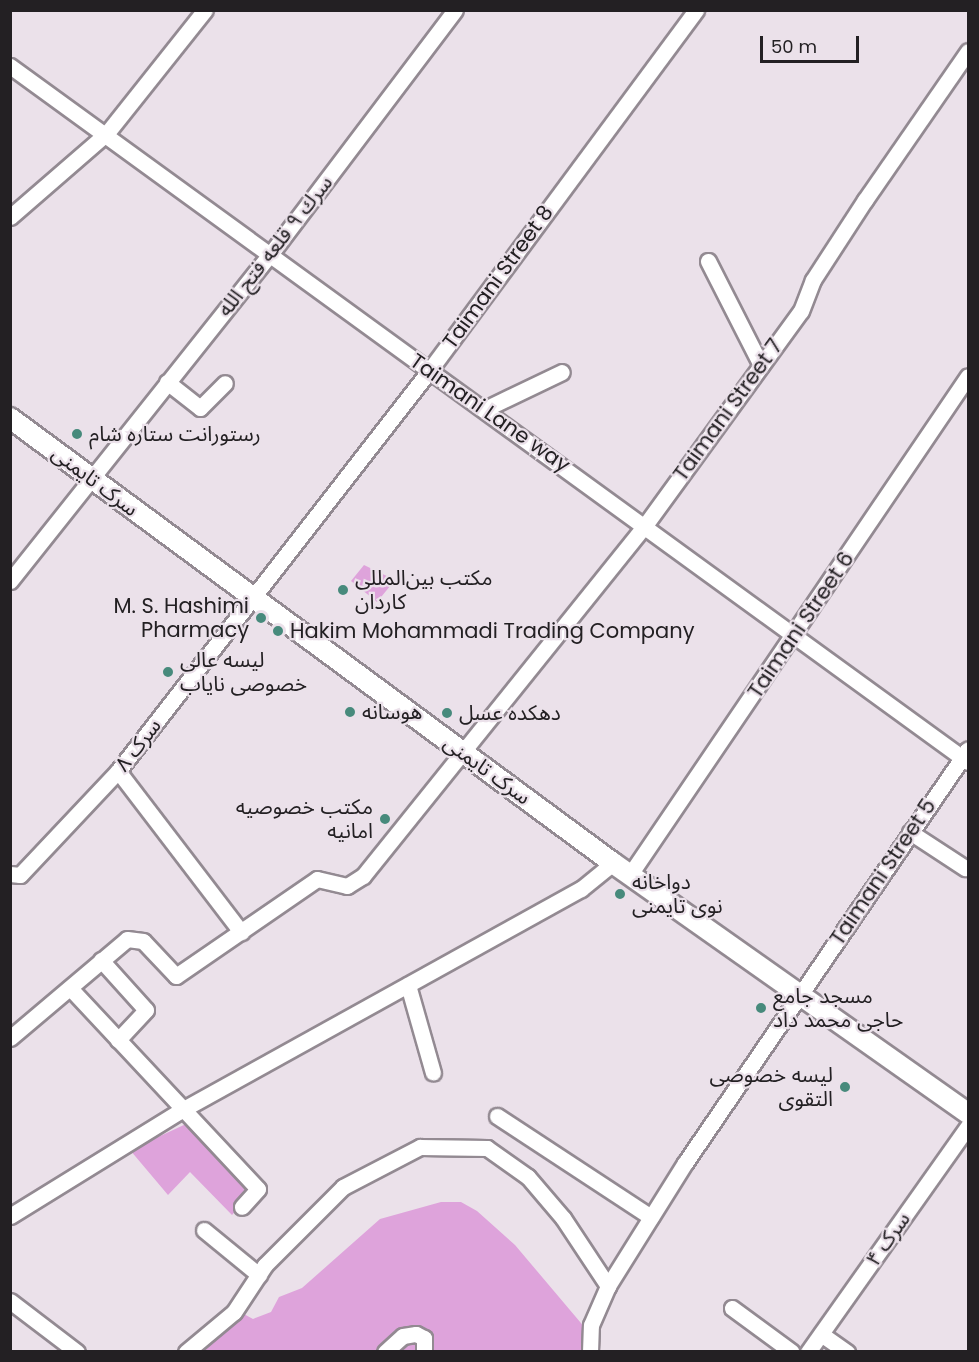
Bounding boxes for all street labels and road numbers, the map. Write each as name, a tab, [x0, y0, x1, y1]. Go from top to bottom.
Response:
street label: سرك ٩ قلعه فتح الله	[212, 171, 338, 321]
street label: Taimani Street 8	[438, 200, 558, 354]
street label: Taimani Street 7	[668, 334, 788, 486]
street label: Taimani Lane way	[405, 348, 575, 478]
street label: سرک تایمنی	[47, 440, 143, 522]
street label: Taimani Street 6	[743, 547, 859, 703]
street label: سرک ۸	[110, 714, 166, 776]
street label: سرک تایمنی	[439, 730, 535, 810]
street label: Taimani Street 5	[825, 794, 941, 950]
street label: سرک ۴	[860, 1207, 916, 1271]

